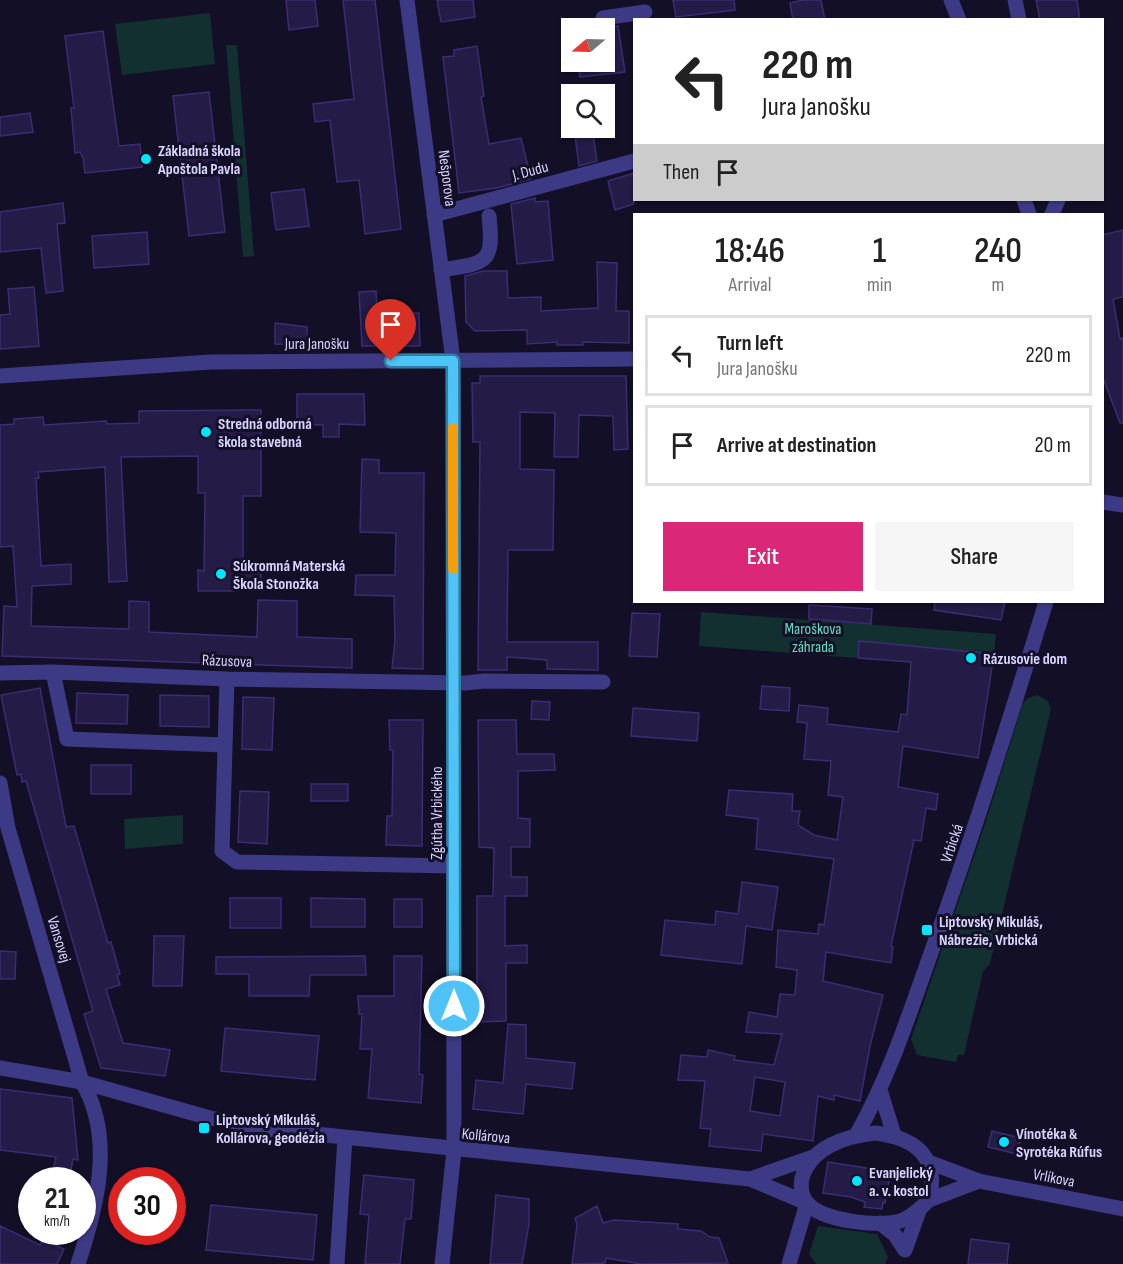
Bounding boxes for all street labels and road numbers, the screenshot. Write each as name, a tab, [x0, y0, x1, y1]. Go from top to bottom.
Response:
street label: Nešporova	[434, 149, 459, 207]
street label: J. Dudu	[509, 158, 550, 186]
street label: Jura Janošku	[284, 335, 349, 354]
street label: Rázusova	[202, 651, 252, 672]
street label: Zgútha Vrbického	[428, 766, 447, 860]
street label: Vrbická	[937, 822, 968, 865]
street label: Vansovej	[43, 914, 75, 965]
street label: Kollárova	[461, 1124, 511, 1148]
street label: Vrlíkova	[1031, 1165, 1076, 1192]

